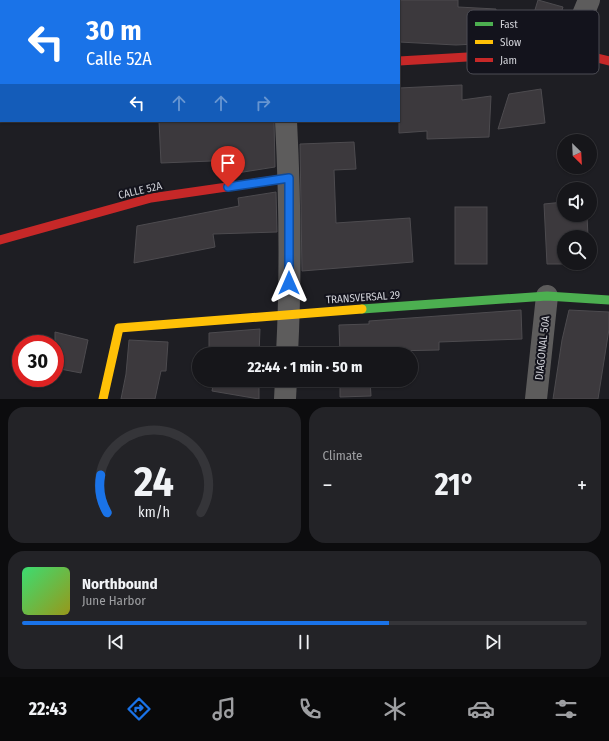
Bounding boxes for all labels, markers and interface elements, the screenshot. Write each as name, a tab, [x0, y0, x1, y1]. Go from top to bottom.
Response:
legend	[467, 10, 599, 74]
text: 30 m	[86, 14, 142, 47]
icon: left	[20, 16, 72, 68]
text: Fast	[500, 18, 518, 31]
text: Slow	[500, 36, 521, 49]
text: Calle 52A	[86, 48, 152, 70]
text: Jam	[500, 54, 517, 67]
icon: left	[126, 92, 148, 114]
icon: ahead	[168, 92, 190, 114]
icon: ahead	[210, 92, 232, 114]
icon: right	[252, 92, 274, 114]
north arrow	[557, 134, 597, 174]
map controls	[557, 134, 597, 270]
pin	[211, 146, 245, 187]
icon: arrive	[217, 152, 239, 174]
street label: CALLE 52A	[117, 179, 163, 202]
button: sound	[557, 182, 597, 222]
button: search	[557, 230, 597, 270]
position arrow	[268, 262, 310, 304]
street label: TRANSVERSAL 29	[326, 288, 401, 307]
street label: DIAGONAL 50A	[533, 315, 552, 381]
speed limit sign: 30	[12, 335, 64, 387]
text: 22:44 · 1 min · 50 m	[248, 358, 362, 376]
text: Climate	[323, 448, 363, 463]
text: 24	[133, 457, 174, 507]
text: 21°	[435, 467, 475, 503]
text: −	[323, 472, 332, 499]
text: +	[577, 472, 587, 499]
text: km/h	[138, 504, 170, 521]
text: Northbound	[82, 575, 158, 593]
text: June Harbor	[82, 593, 146, 608]
icon: previous	[105, 631, 127, 653]
icon: pause	[293, 631, 315, 653]
icon: next	[482, 631, 504, 653]
icon: directions	[125, 695, 153, 723]
icon: music	[210, 695, 238, 723]
icon: phone	[296, 695, 324, 723]
icon: climate	[381, 695, 409, 723]
icon: car	[467, 695, 495, 723]
icon: filters	[552, 695, 580, 723]
text: 22:43	[29, 698, 67, 720]

